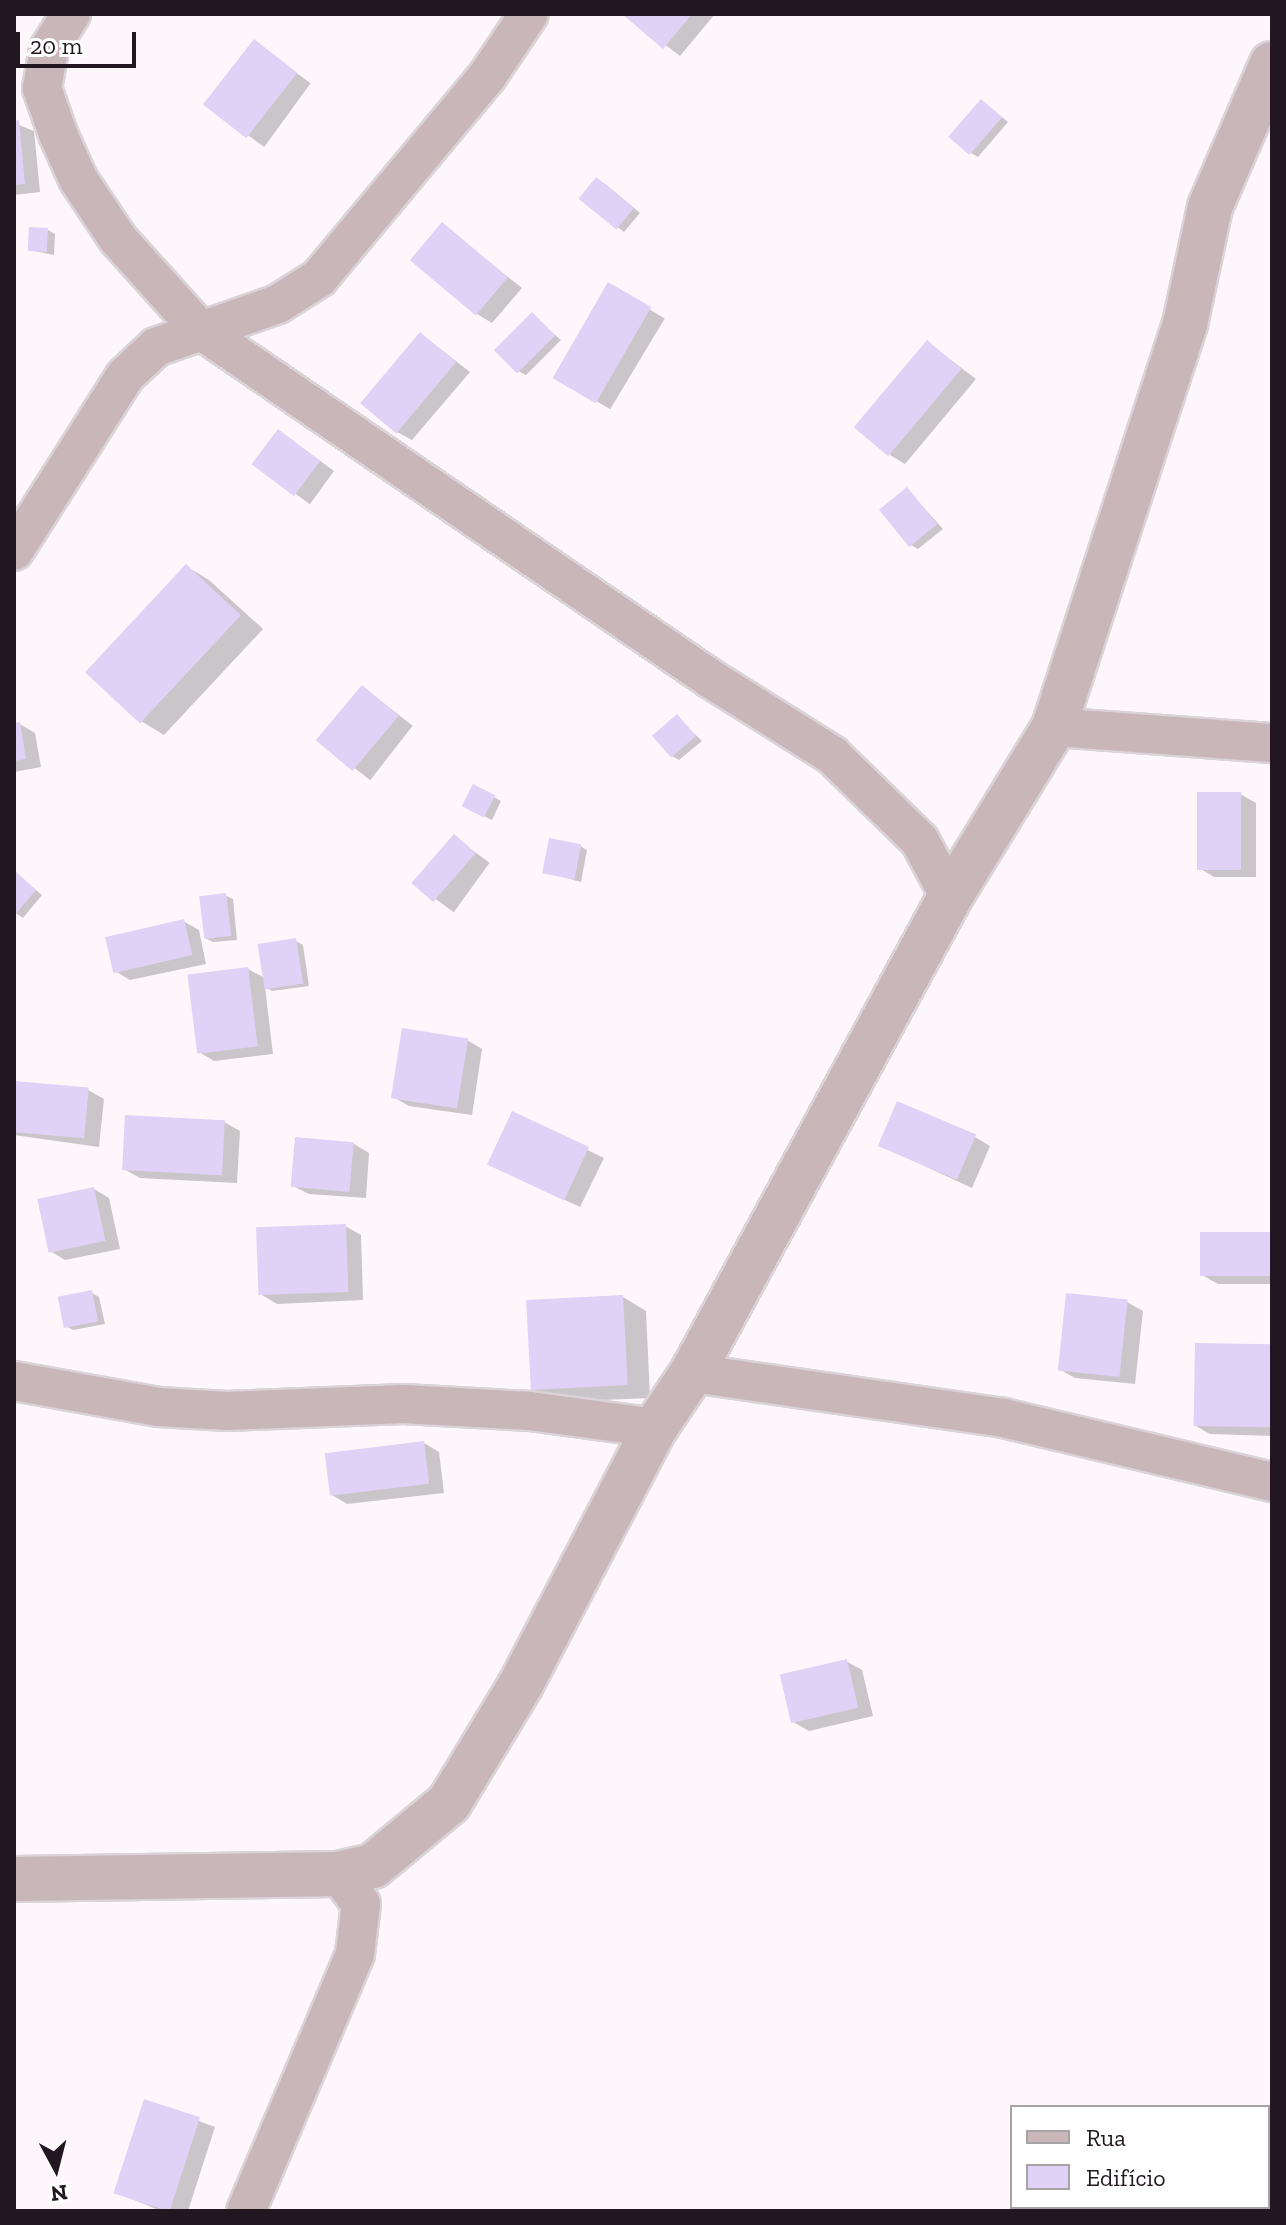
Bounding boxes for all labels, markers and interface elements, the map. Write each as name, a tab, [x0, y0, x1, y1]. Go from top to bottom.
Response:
scale bar	[20, 16, 140, 66]
text: 20 m	[30, 31, 82, 60]
legend	[1010, 2105, 1270, 2209]
text: Rua	[1086, 2123, 1126, 2152]
north arrow	[16, 2129, 96, 2209]
text: Edifício	[1086, 2163, 1166, 2192]
text: N	[49, 2179, 69, 2208]

